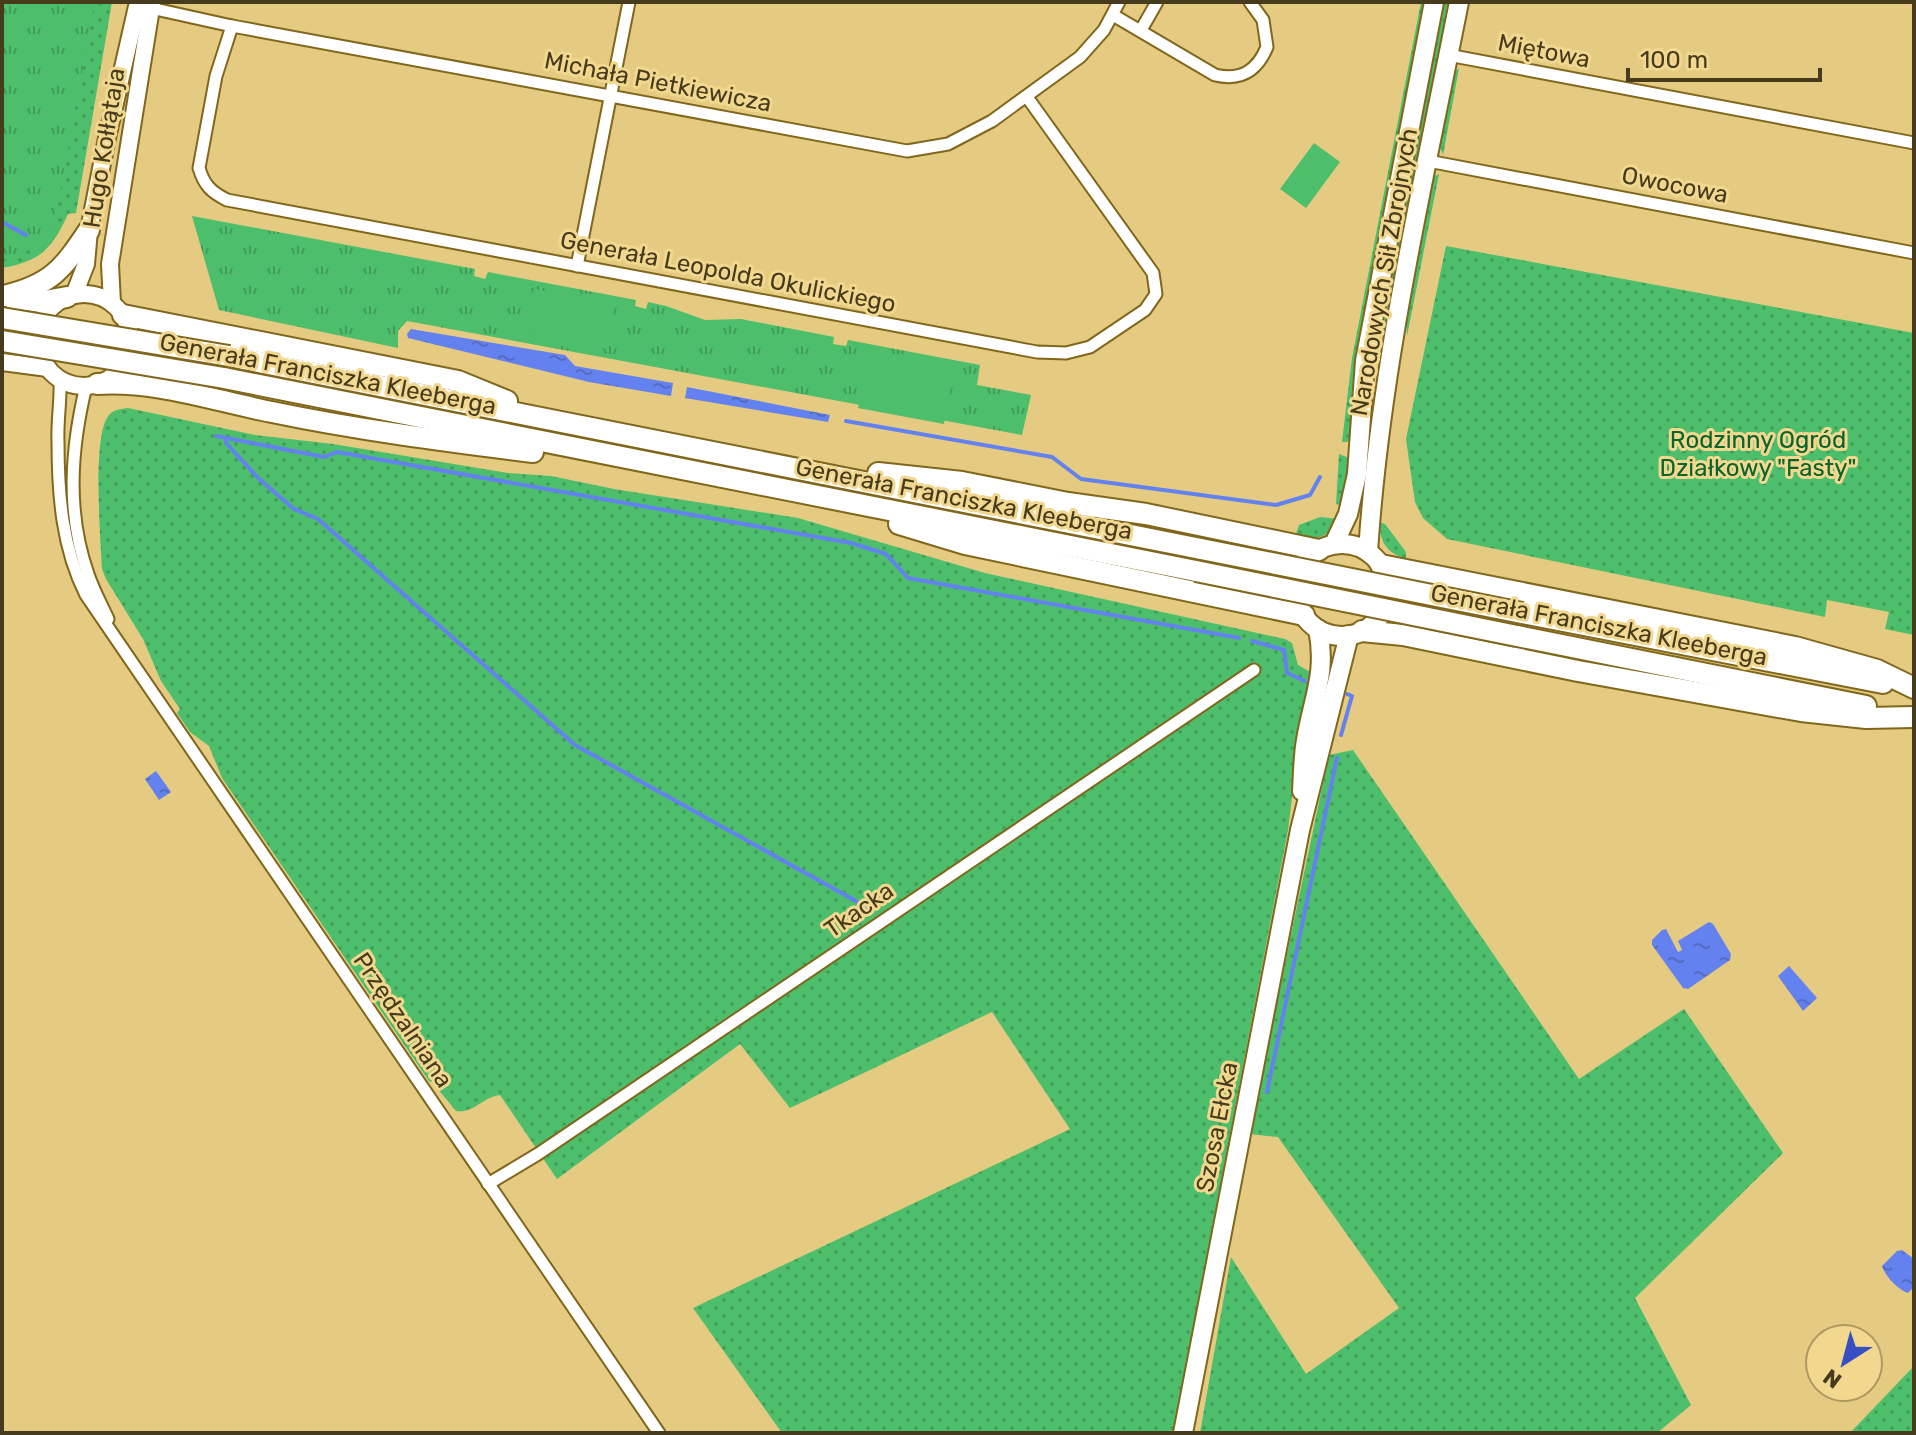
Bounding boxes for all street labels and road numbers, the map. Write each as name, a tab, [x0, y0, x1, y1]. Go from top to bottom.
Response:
street label: Miętowa	[1496, 28, 1592, 74]
street label: Michała Pietkiewicza	[542, 46, 774, 118]
street label: Hugo Kołłątaja	[78, 66, 130, 230]
street label: Narodowych Sił Zbrojnych	[1345, 126, 1423, 418]
street label: Owocowa	[1619, 161, 1731, 209]
street label: Generała Leopolda Okulickiego	[558, 226, 898, 318]
street label: Generała Franciszka Kleeberga	[157, 328, 499, 420]
street label: Generała Franciszka Kleeberga	[793, 453, 1135, 545]
street label: Generała Franciszka Kleeberga	[1428, 579, 1770, 671]
street label: Tkacka	[819, 876, 899, 944]
street label: Przędzalniana	[347, 947, 459, 1093]
street label: Szosa Ełcka	[1191, 1060, 1243, 1194]

